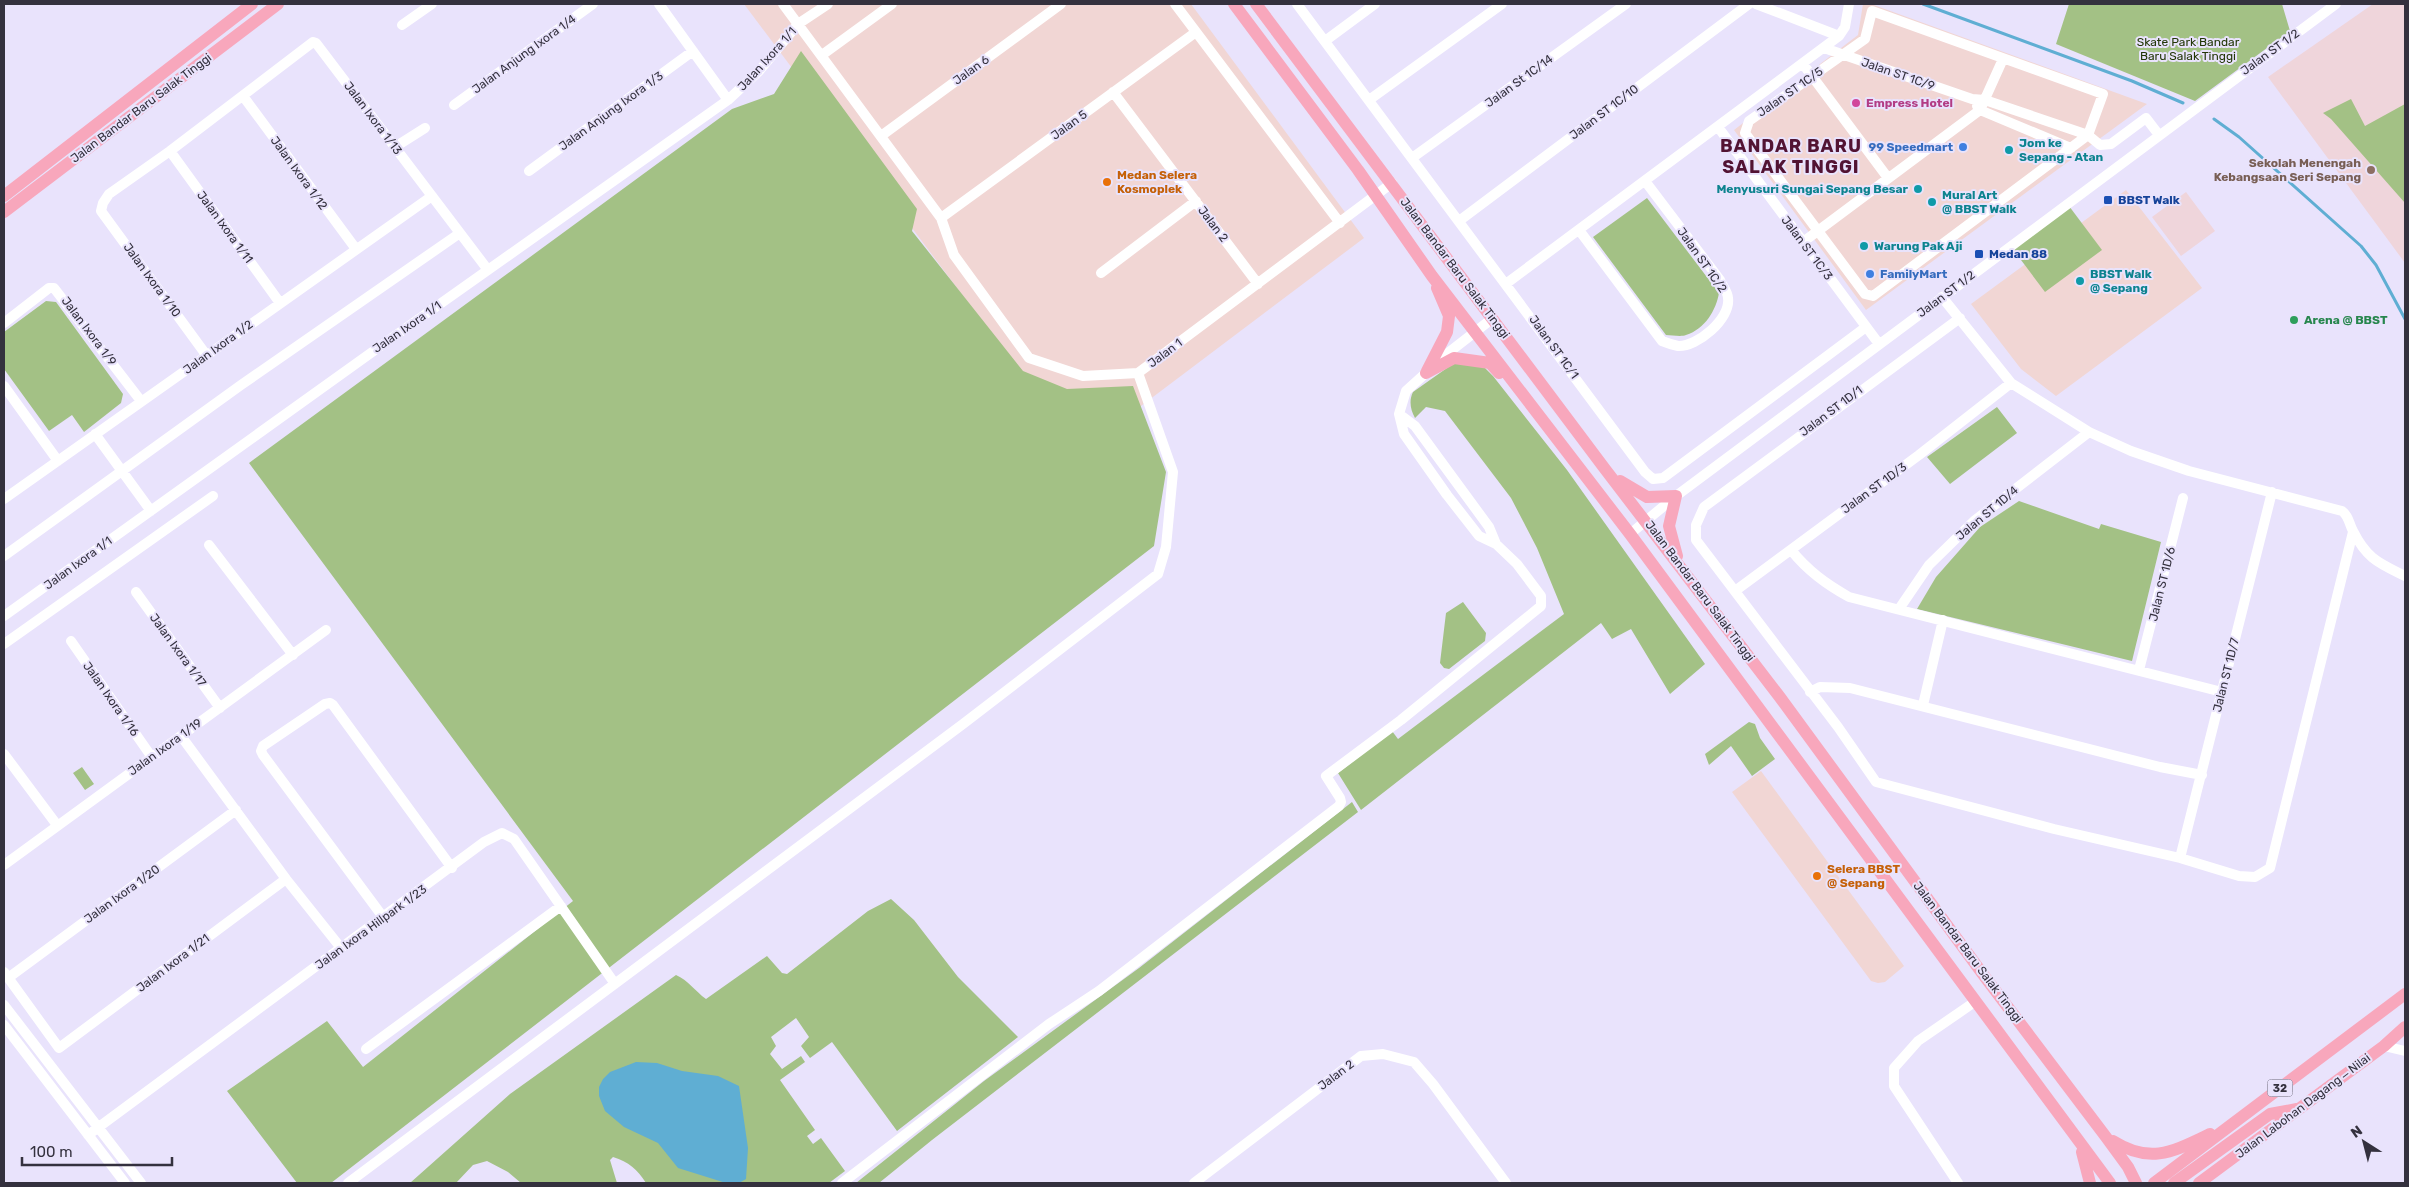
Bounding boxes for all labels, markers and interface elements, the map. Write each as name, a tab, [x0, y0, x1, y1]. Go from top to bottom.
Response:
street label: Jalan Anjung Ixora 1/4	[469, 11, 579, 96]
street label: Jalan Ixora 1/1	[735, 24, 799, 94]
street label: Jalan ST 1/2	[2238, 26, 2302, 78]
park label: Skate Park Bandar Baru Salak Tinggi	[2137, 35, 2240, 63]
street label: Jalan Bandar Baru Salak Tinggi	[68, 50, 214, 166]
street label: Jalan St 1C/14	[1482, 51, 1556, 110]
street label: Jalan 6	[950, 52, 992, 88]
street label: Jalan ST 1C/9	[1859, 55, 1937, 93]
street label: Jalan ST 1C/5	[1755, 64, 1825, 120]
street label: Jalan Anjung Ixora 1/3	[556, 69, 666, 153]
street label: Jalan Ixora 1/13	[341, 79, 405, 157]
street label: Jalan ST 1C/10	[1567, 82, 1641, 142]
place label: Empress Hotel	[1866, 96, 1953, 110]
marker: Empress Hotel	[1850, 97, 1862, 109]
street label: Jalan 5	[1048, 107, 1090, 143]
street label: Jalan Ixora 1/12	[268, 133, 330, 213]
district label: BANDAR BARU SALAK TINGGI	[1720, 135, 1862, 178]
place label: Jom ke Sepang - Atan	[2019, 136, 2103, 164]
place label: 99 Speedmart	[1869, 140, 1953, 154]
marker: 99 Speedmart	[1957, 141, 1969, 153]
marker: Jom ke Sepang - Atan	[2003, 144, 2015, 156]
place label: Sekolah Menengah Kebangsaan Seri Sepang	[2214, 156, 2361, 184]
marker: Sekolah Menengah Kebangsaan Seri Sepang	[2365, 164, 2377, 176]
place label: Medan Selera Kosmoplek	[1117, 168, 1197, 196]
marker: Medan Selera Kosmoplek	[1101, 176, 1113, 188]
place label: Menyusuri Sungai Sepang Besar	[1716, 182, 1909, 196]
marker: Menyusuri Sungai Sepang Besar	[1912, 183, 1924, 195]
street label: Jalan Ixora 1/11	[194, 188, 256, 266]
place label: Mural Art @ BBST Walk	[1942, 188, 2016, 216]
place label: BBST Walk	[2118, 193, 2180, 207]
marker: BBST Walk	[2102, 194, 2114, 206]
street label: Jalan Bandar Baru Salak Tinggi	[1397, 195, 1513, 341]
marker: Mural Art @ BBST Walk	[1926, 196, 1938, 208]
street label: Jalan 2	[1195, 203, 1231, 245]
street label: Jalan ST 1C/3	[1778, 213, 1836, 283]
street label: Jalan ST 1C/2	[1674, 225, 1730, 295]
place label: Warung Pak Aji	[1874, 239, 1962, 253]
street label: Jalan Ixora 1/10	[120, 240, 184, 320]
marker: Warung Pak Aji	[1858, 240, 1870, 252]
place label: Medan 88	[1989, 247, 2047, 261]
marker: Medan 88	[1973, 248, 1985, 260]
place label: FamilyMart	[1880, 267, 1948, 281]
place label: BBST Walk @ Sepang	[2090, 267, 2152, 295]
marker: FamilyMart	[1864, 268, 1876, 280]
street label: Jalan ST 1/2	[1914, 268, 1978, 320]
marker: BBST Walk @ Sepang	[2074, 275, 2086, 287]
street label: Jalan Ixora 1/9	[59, 294, 119, 368]
street label: Jalan Ixora 1/1	[370, 298, 444, 356]
street label: Jalan ST 1C/1	[1526, 313, 1582, 381]
place label: Arena @ BBST	[2304, 313, 2388, 327]
marker: Arena @ BBST	[2288, 314, 2300, 326]
street label: Jalan Ixora 1/2	[181, 317, 255, 377]
street label: Jalan 1	[1145, 336, 1185, 370]
street label: Jalan ST 1D/1	[1797, 383, 1865, 439]
street label: Jalan ST 1D/3	[1839, 460, 1909, 516]
street label: Jalan ST 1D/4	[1953, 483, 2021, 543]
street label: Jalan Bandar Baru Salak Tinggi	[1642, 518, 1758, 664]
street label: Jalan Ixora 1/1	[41, 534, 115, 592]
street label: Jalan ST 1D/6	[2146, 545, 2178, 623]
street label: Jalan Ixora 1/17	[147, 611, 209, 689]
street label: Jalan ST 1D/7	[2210, 636, 2242, 714]
street label: Jalan Ixora 1/16	[80, 659, 142, 739]
street label: Jalan Ixora 1/19	[125, 716, 205, 778]
street label: Jalan Ixora 1/20	[82, 862, 162, 926]
place label: Selera BBST @ Sepang	[1827, 862, 1900, 890]
marker: Selera BBST @ Sepang	[1811, 870, 1823, 882]
street label: Jalan Bandar Baru Salak Tinggi	[1910, 879, 2026, 1025]
street label: Jalan Ixora Hillpark 1/23	[313, 882, 429, 972]
street label: Jalan Ixora 1/21	[134, 931, 212, 995]
street label: Jalan Labohan Dagang ‒ Nilai	[2233, 1051, 2373, 1161]
street label: Jalan 2	[1315, 1057, 1357, 1093]
road number: 32	[2268, 1080, 2292, 1096]
north arrow	[2339, 1117, 2389, 1167]
scale bar	[22, 1134, 172, 1166]
text: 100 m	[30, 1143, 72, 1161]

